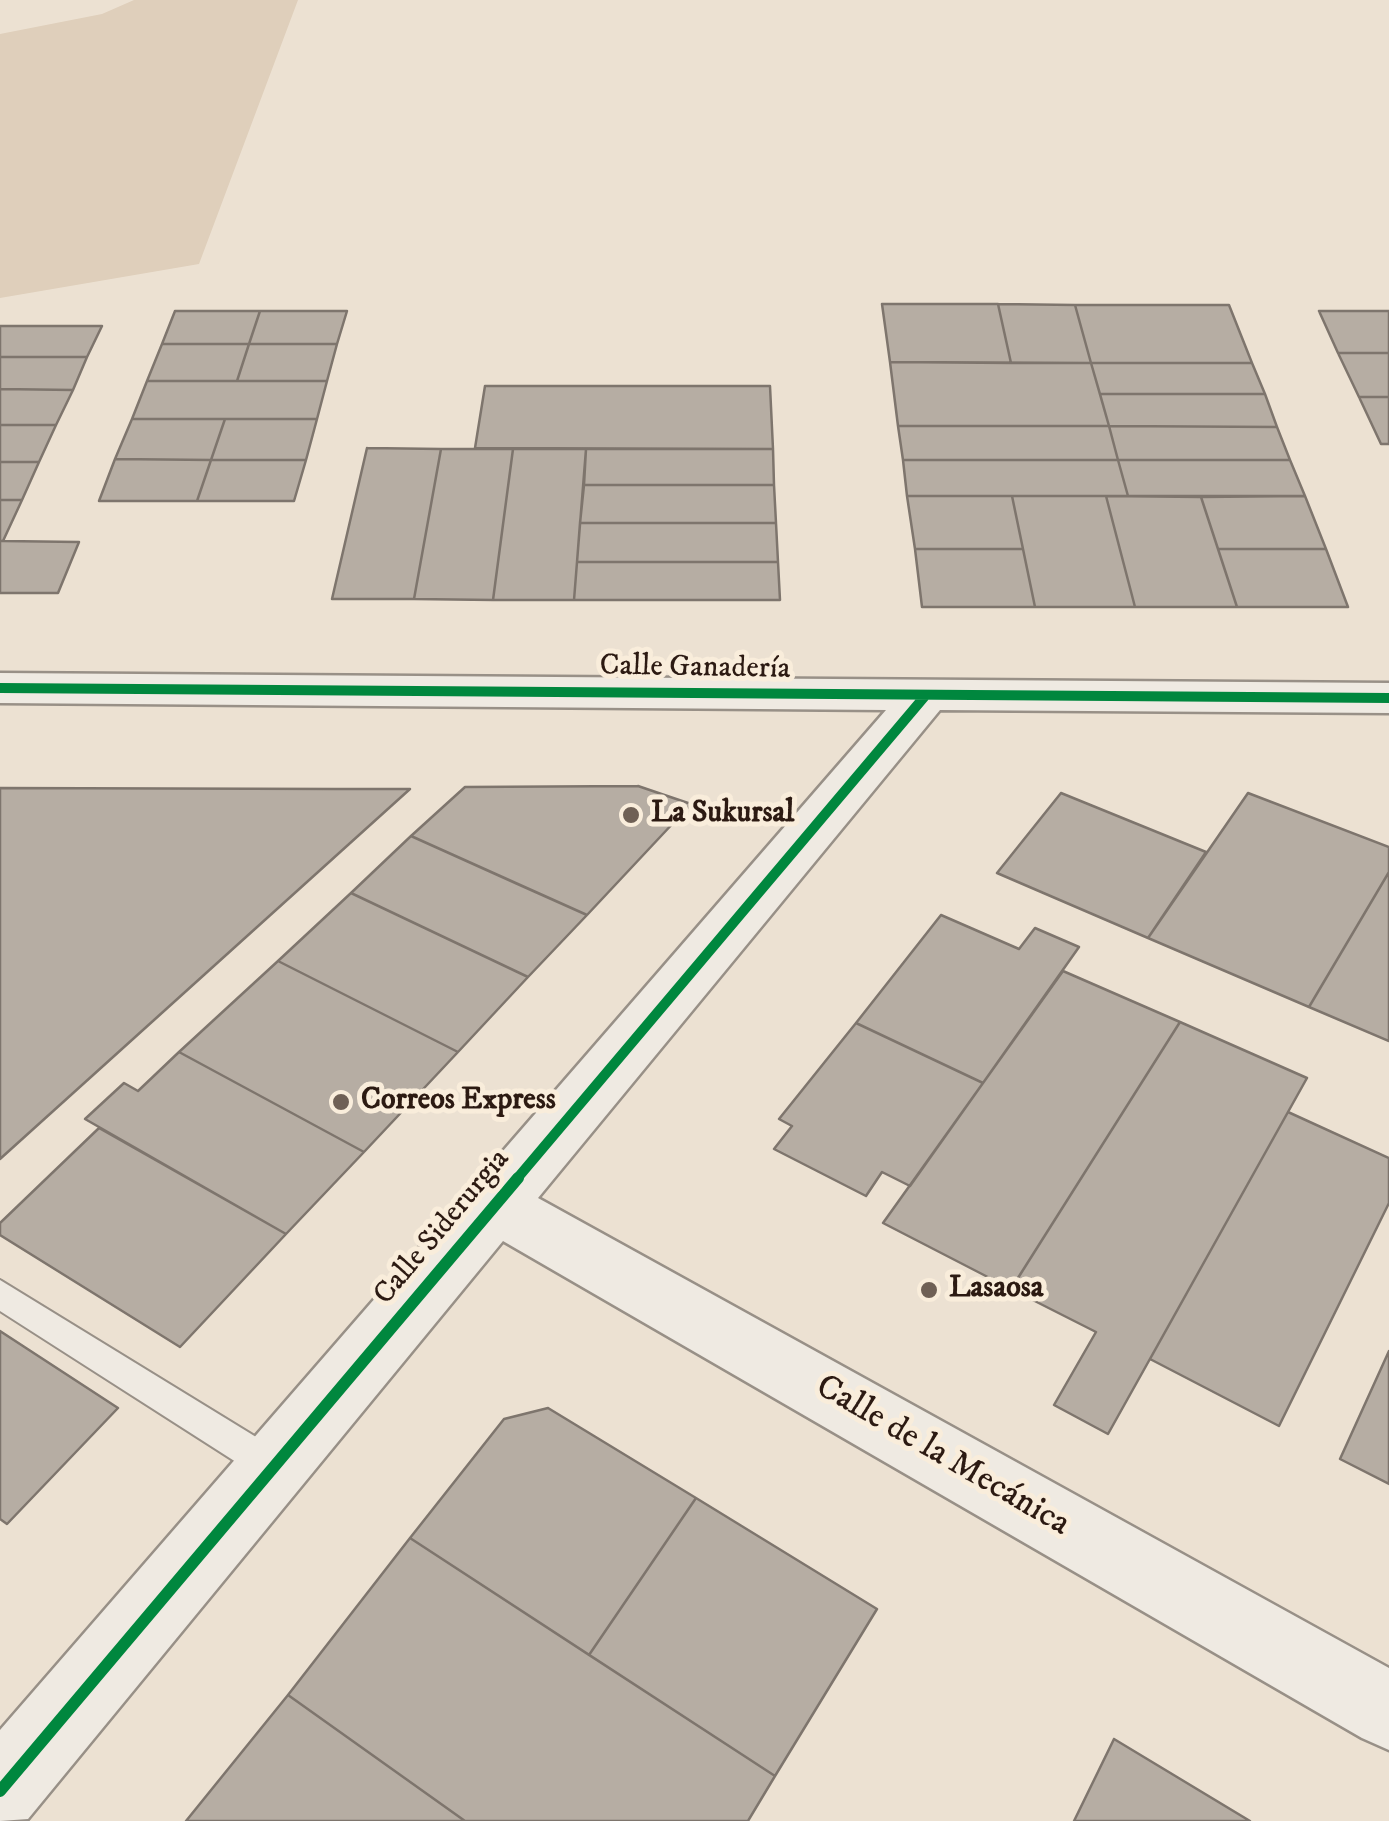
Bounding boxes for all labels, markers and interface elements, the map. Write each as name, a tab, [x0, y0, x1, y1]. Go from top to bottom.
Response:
street label: Calle Ganadería	[599, 649, 791, 689]
place label: La Sukursal	[651, 797, 794, 833]
marker: La Sukursal	[620, 804, 642, 826]
place label: Correos Express	[361, 1084, 556, 1120]
marker: Correos Express	[330, 1091, 352, 1113]
street label: Calle Siderurgia	[367, 1143, 519, 1313]
place label: Lasaosa	[949, 1272, 1043, 1308]
marker: Lasaosa	[918, 1279, 940, 1301]
street label: Calle de la Mecánica	[807, 1367, 1077, 1547]

